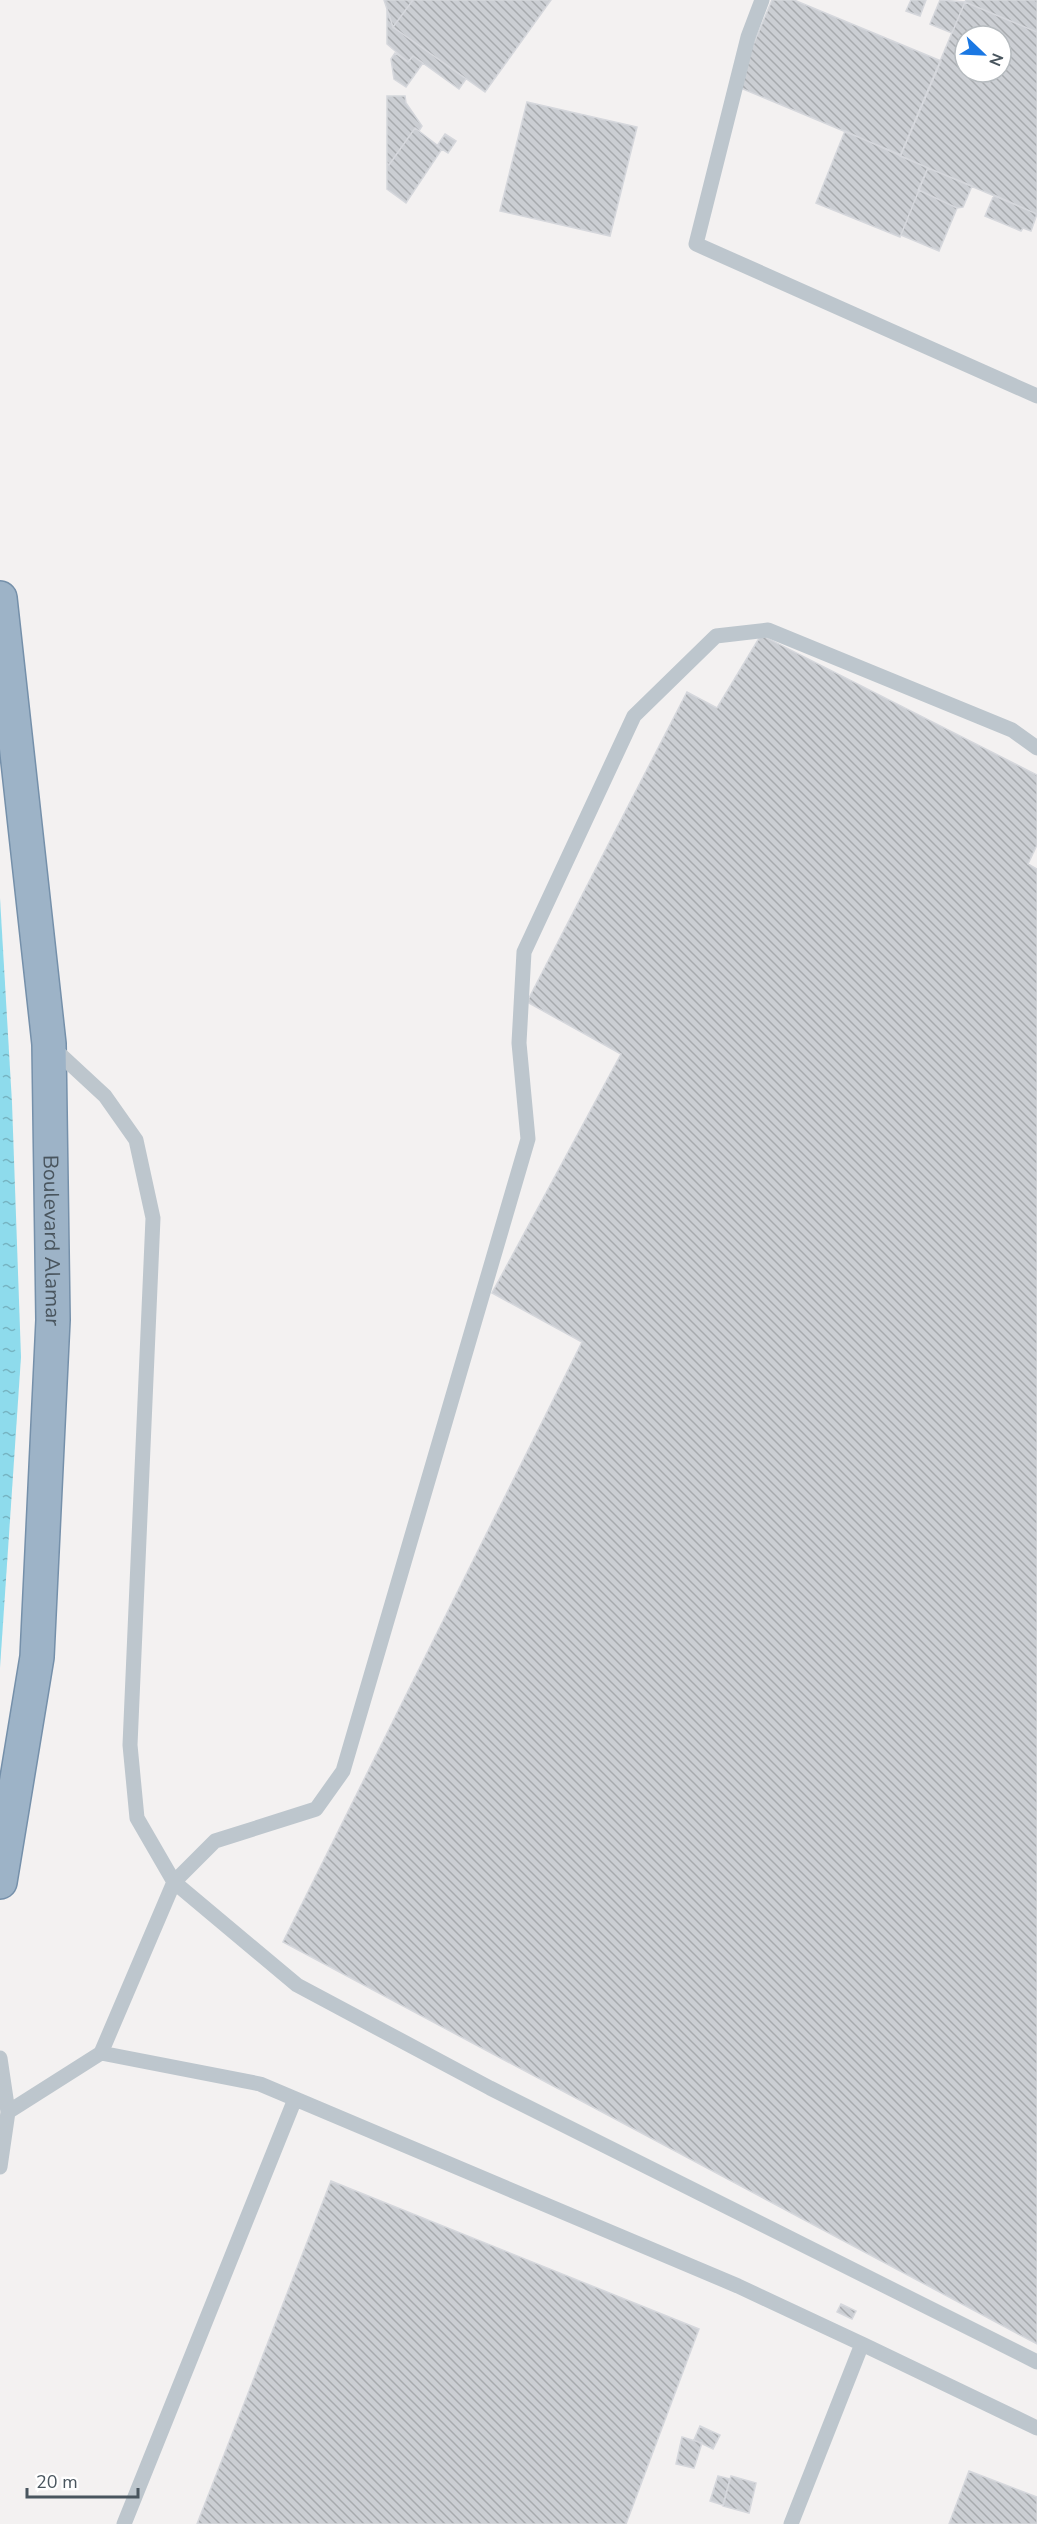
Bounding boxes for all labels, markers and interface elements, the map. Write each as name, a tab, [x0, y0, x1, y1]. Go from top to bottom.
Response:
north arrow	[953, 24, 1013, 84]
text: N	[983, 50, 1008, 69]
street label: Boulevard Alamar	[37, 1155, 67, 1327]
scale bar	[27, 2461, 138, 2499]
text: 20 m	[36, 2470, 78, 2494]

